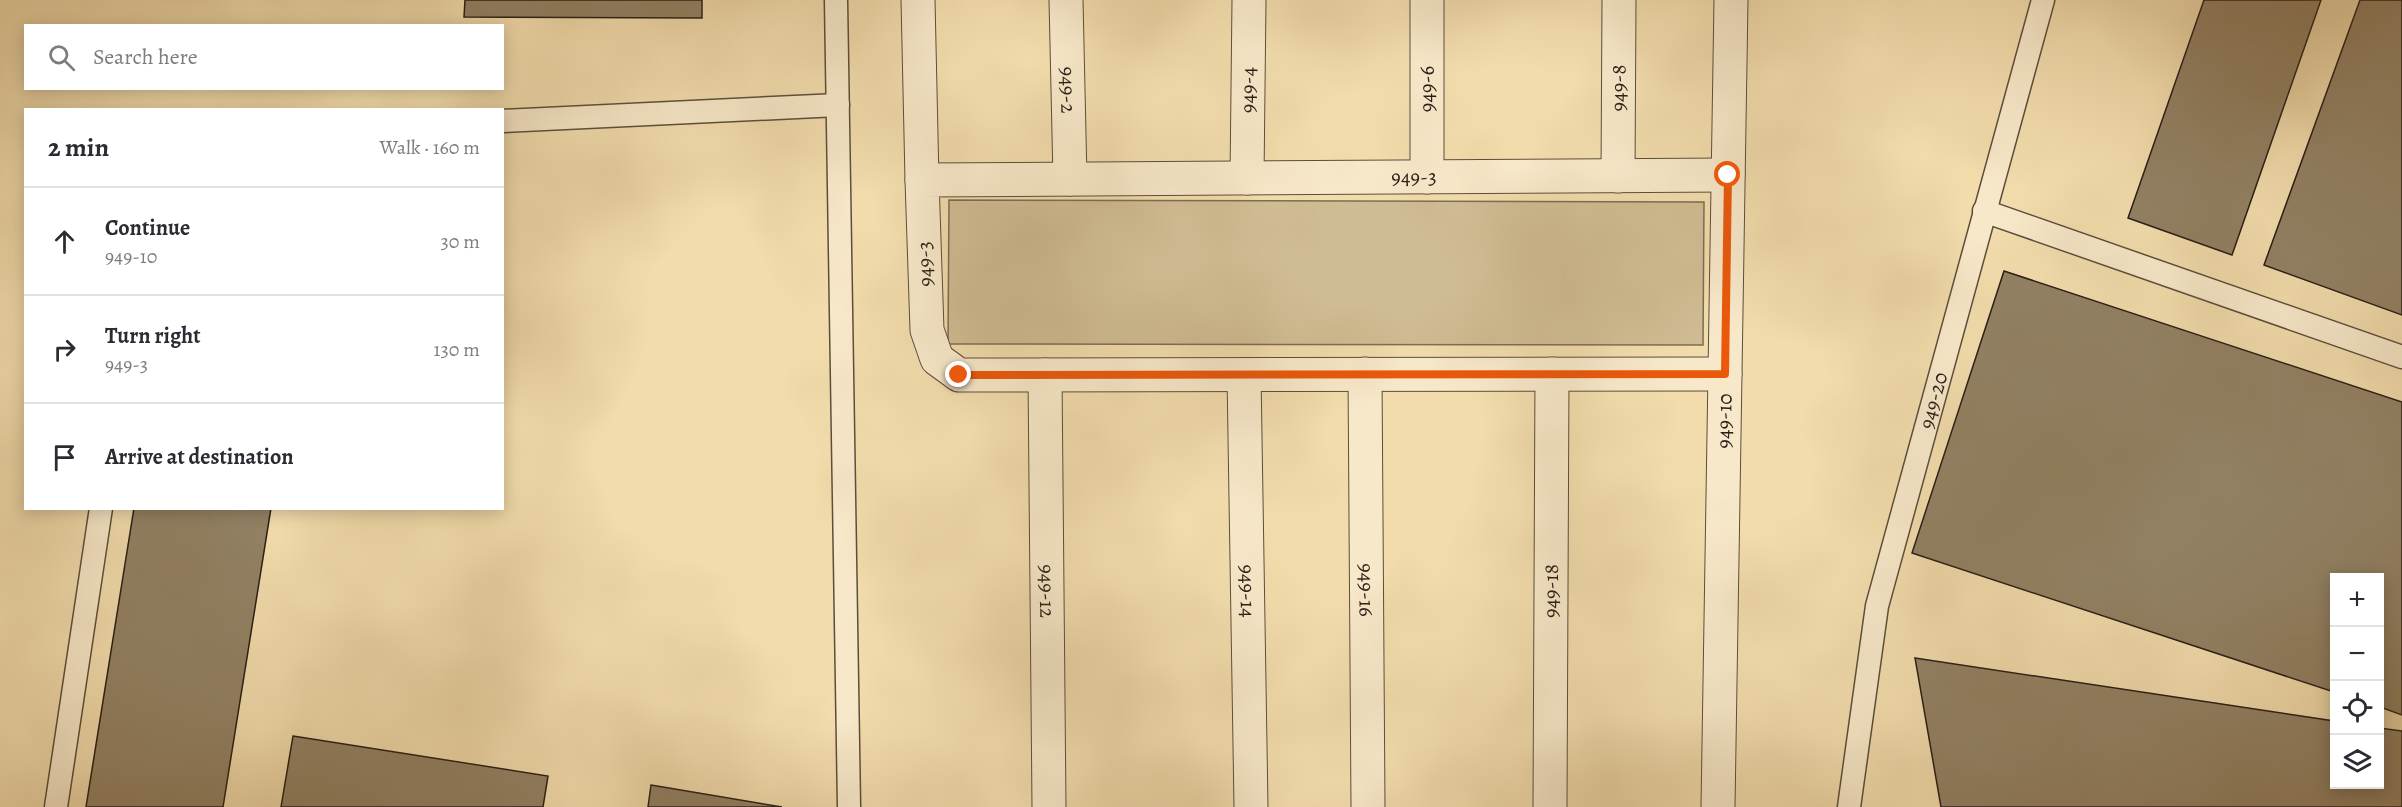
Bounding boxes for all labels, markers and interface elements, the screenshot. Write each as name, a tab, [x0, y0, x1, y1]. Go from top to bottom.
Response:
search box	[24, 24, 504, 90]
icon: search	[45, 41, 78, 74]
text: Search here	[93, 42, 198, 72]
street label: 949-8	[1604, 65, 1633, 111]
street label: 949-2	[1053, 66, 1083, 114]
street label: 949-6	[1413, 66, 1441, 112]
street label: 949-4	[1234, 67, 1262, 113]
text: 2 min	[48, 130, 109, 165]
text: Walk · 160 m	[380, 134, 480, 161]
route start	[1714, 161, 1740, 187]
street label: 949-3	[1391, 163, 1437, 191]
text: Continue	[105, 213, 190, 243]
icon: ahead	[48, 225, 81, 258]
text: 30 m	[440, 228, 480, 255]
street label: 949-3	[910, 241, 940, 287]
text: 949-10	[105, 243, 157, 270]
text: Turn right	[105, 321, 201, 351]
icon: right	[48, 333, 81, 366]
text: 130 m	[434, 336, 480, 363]
text: 949-3	[105, 351, 148, 378]
route end	[945, 361, 971, 387]
street label: 949-20	[1912, 369, 1954, 432]
street label: 949-10	[1710, 393, 1739, 449]
icon: arrive	[48, 441, 81, 474]
text: Arrive at destination	[105, 442, 294, 472]
street label: 949-16	[1352, 563, 1381, 617]
street label: 949-12	[1033, 564, 1061, 618]
street label: 949-14	[1233, 564, 1262, 618]
street label: 949-18	[1537, 564, 1565, 618]
map controls	[2330, 573, 2384, 789]
button: +	[2330, 573, 2384, 627]
button: −	[2330, 627, 2384, 681]
button: locate	[2330, 681, 2384, 735]
button: layers	[2330, 735, 2384, 789]

